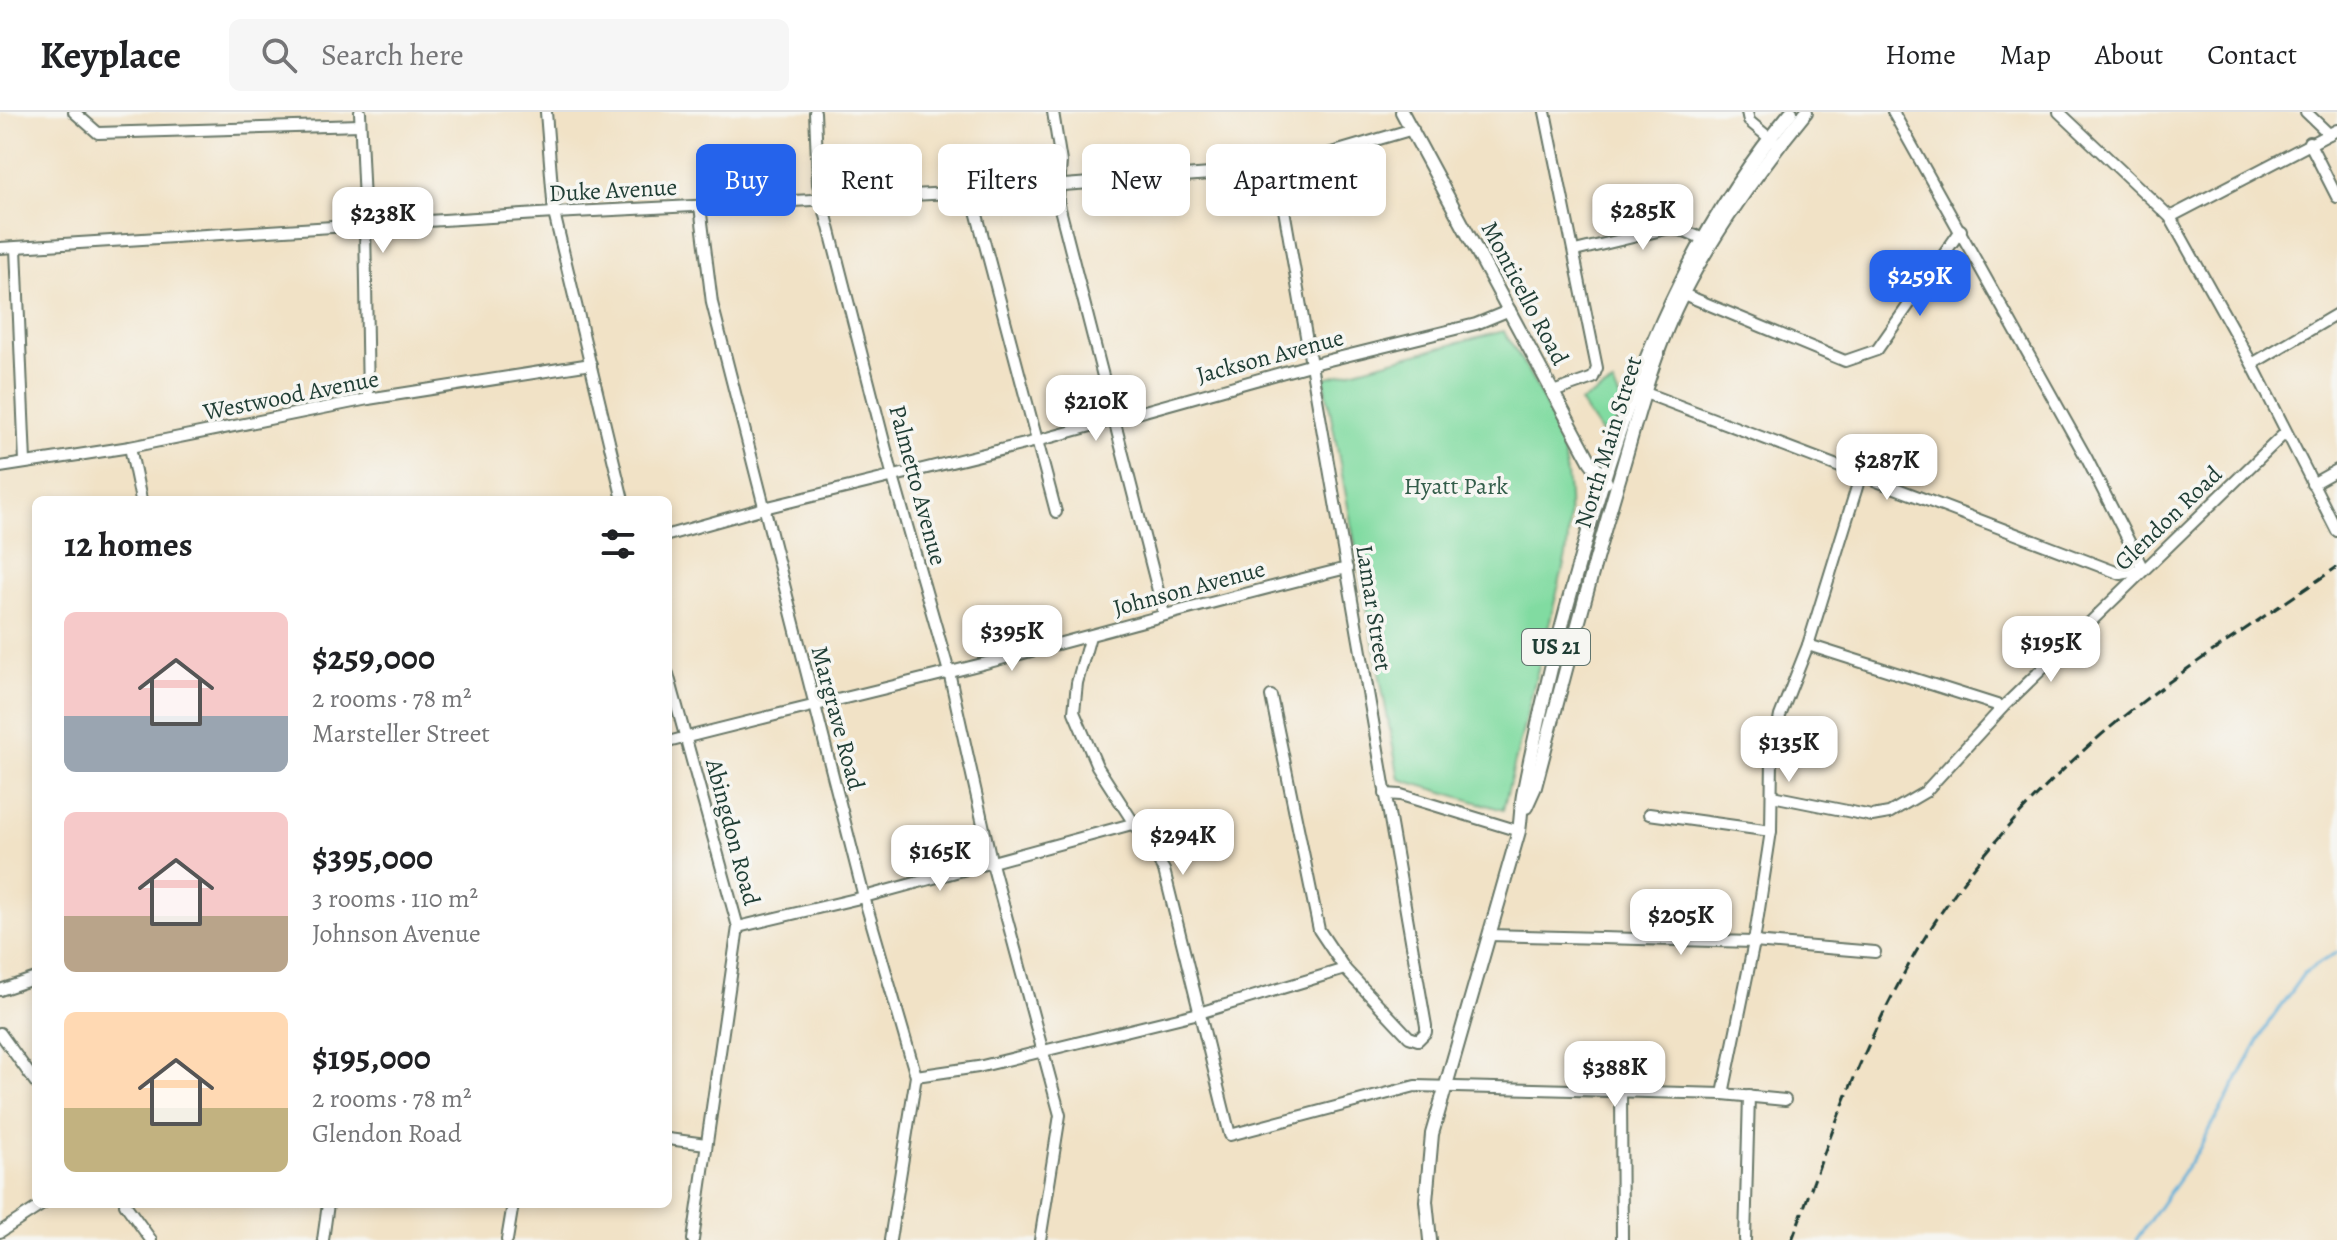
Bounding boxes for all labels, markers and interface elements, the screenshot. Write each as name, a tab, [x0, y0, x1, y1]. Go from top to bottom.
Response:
search box	[229, 19, 789, 91]
text: Keyplace	[40, 29, 181, 81]
icon: search	[257, 33, 301, 77]
text: Search here	[321, 35, 464, 75]
text: Home	[1885, 36, 1956, 74]
text: Map	[2000, 36, 2051, 74]
text: About	[2095, 36, 2163, 74]
text: Contact	[2207, 36, 2297, 74]
chip: Buy	[696, 144, 796, 216]
chip: Rent	[812, 144, 922, 216]
chip: Filters	[938, 144, 1066, 216]
chip: New	[1082, 144, 1190, 216]
chip: Apartment	[1206, 144, 1386, 216]
street label: Duke Avenue	[548, 171, 678, 209]
pin: $285K	[1587, 184, 1699, 252]
pin: $238K	[327, 187, 439, 255]
text: $285K	[1610, 192, 1676, 227]
text: $238K	[350, 195, 416, 230]
street label: Monticello Road	[1474, 215, 1576, 371]
pin: $259K	[1864, 250, 1976, 318]
text: $259K	[1888, 258, 1952, 293]
street label: Jackson Avenue	[1193, 321, 1347, 391]
street label: North Main Street	[1567, 352, 1649, 532]
street label: Westwood Avenue	[199, 362, 382, 428]
pin: $210K	[1040, 375, 1152, 443]
text: $210K	[1064, 383, 1128, 418]
street label: Palmetto Avenue	[881, 401, 955, 569]
pin: $287K	[1831, 434, 1943, 502]
text: $287K	[1854, 442, 1920, 477]
street label: Glendon Road	[2107, 458, 2229, 578]
park label: Hyatt Park	[1404, 470, 1508, 502]
text: 12 homes	[64, 521, 193, 568]
icon: filters	[596, 522, 640, 566]
street label: Lamar Street	[1348, 543, 1400, 674]
street label: Johnson Avenue	[1110, 552, 1268, 624]
pin: $395K	[956, 605, 1068, 673]
text: $395K	[980, 613, 1044, 648]
pin: $195K	[1995, 616, 2107, 684]
text: $195K	[2020, 624, 2082, 659]
road number: US 21	[1522, 629, 1590, 665]
text: $259,000	[312, 634, 435, 681]
street label: Margrave Road	[803, 642, 873, 794]
icon: home	[128, 644, 224, 740]
text: 2 rooms · 78 m²	[312, 681, 471, 716]
text: Marsteller Street	[312, 716, 490, 751]
pin: $135K	[1733, 716, 1845, 784]
text: $135K	[1759, 724, 1819, 759]
street label: Abingdon Road	[698, 754, 768, 909]
pin: $294K	[1127, 809, 1239, 877]
text: $294K	[1150, 817, 1216, 852]
pin: $165K	[884, 825, 996, 893]
text: $165K	[909, 833, 971, 868]
text: $395,000	[312, 834, 433, 881]
icon: home	[128, 844, 224, 940]
text: 3 rooms · 110 m²	[312, 881, 478, 916]
pin: $205K	[1625, 889, 1737, 957]
text: $205K	[1648, 897, 1714, 932]
text: Johnson Avenue	[312, 916, 481, 951]
text: $195,000	[312, 1034, 431, 1081]
pin: $388K	[1559, 1041, 1671, 1109]
icon: home	[128, 1044, 224, 1140]
text: $388K	[1582, 1049, 1648, 1084]
text: 2 rooms · 78 m²	[312, 1081, 471, 1116]
text: Glendon Road	[312, 1116, 462, 1151]

